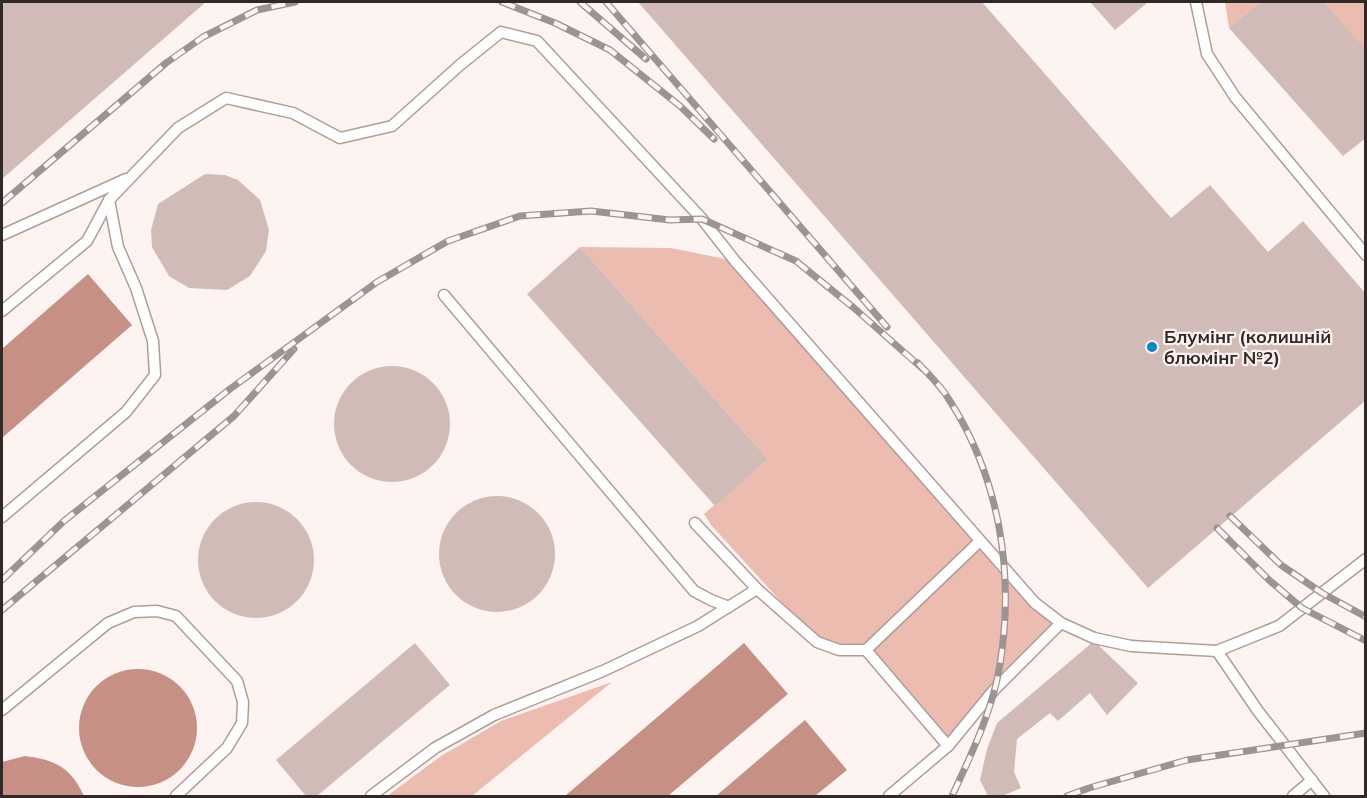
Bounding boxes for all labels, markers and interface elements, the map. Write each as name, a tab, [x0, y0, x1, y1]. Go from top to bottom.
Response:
place label: Блумінг (колишній блюмінг №2)	[1164, 325, 1331, 369]
marker: Блумінг (колишній блюмінг №2)	[1145, 340, 1159, 354]

